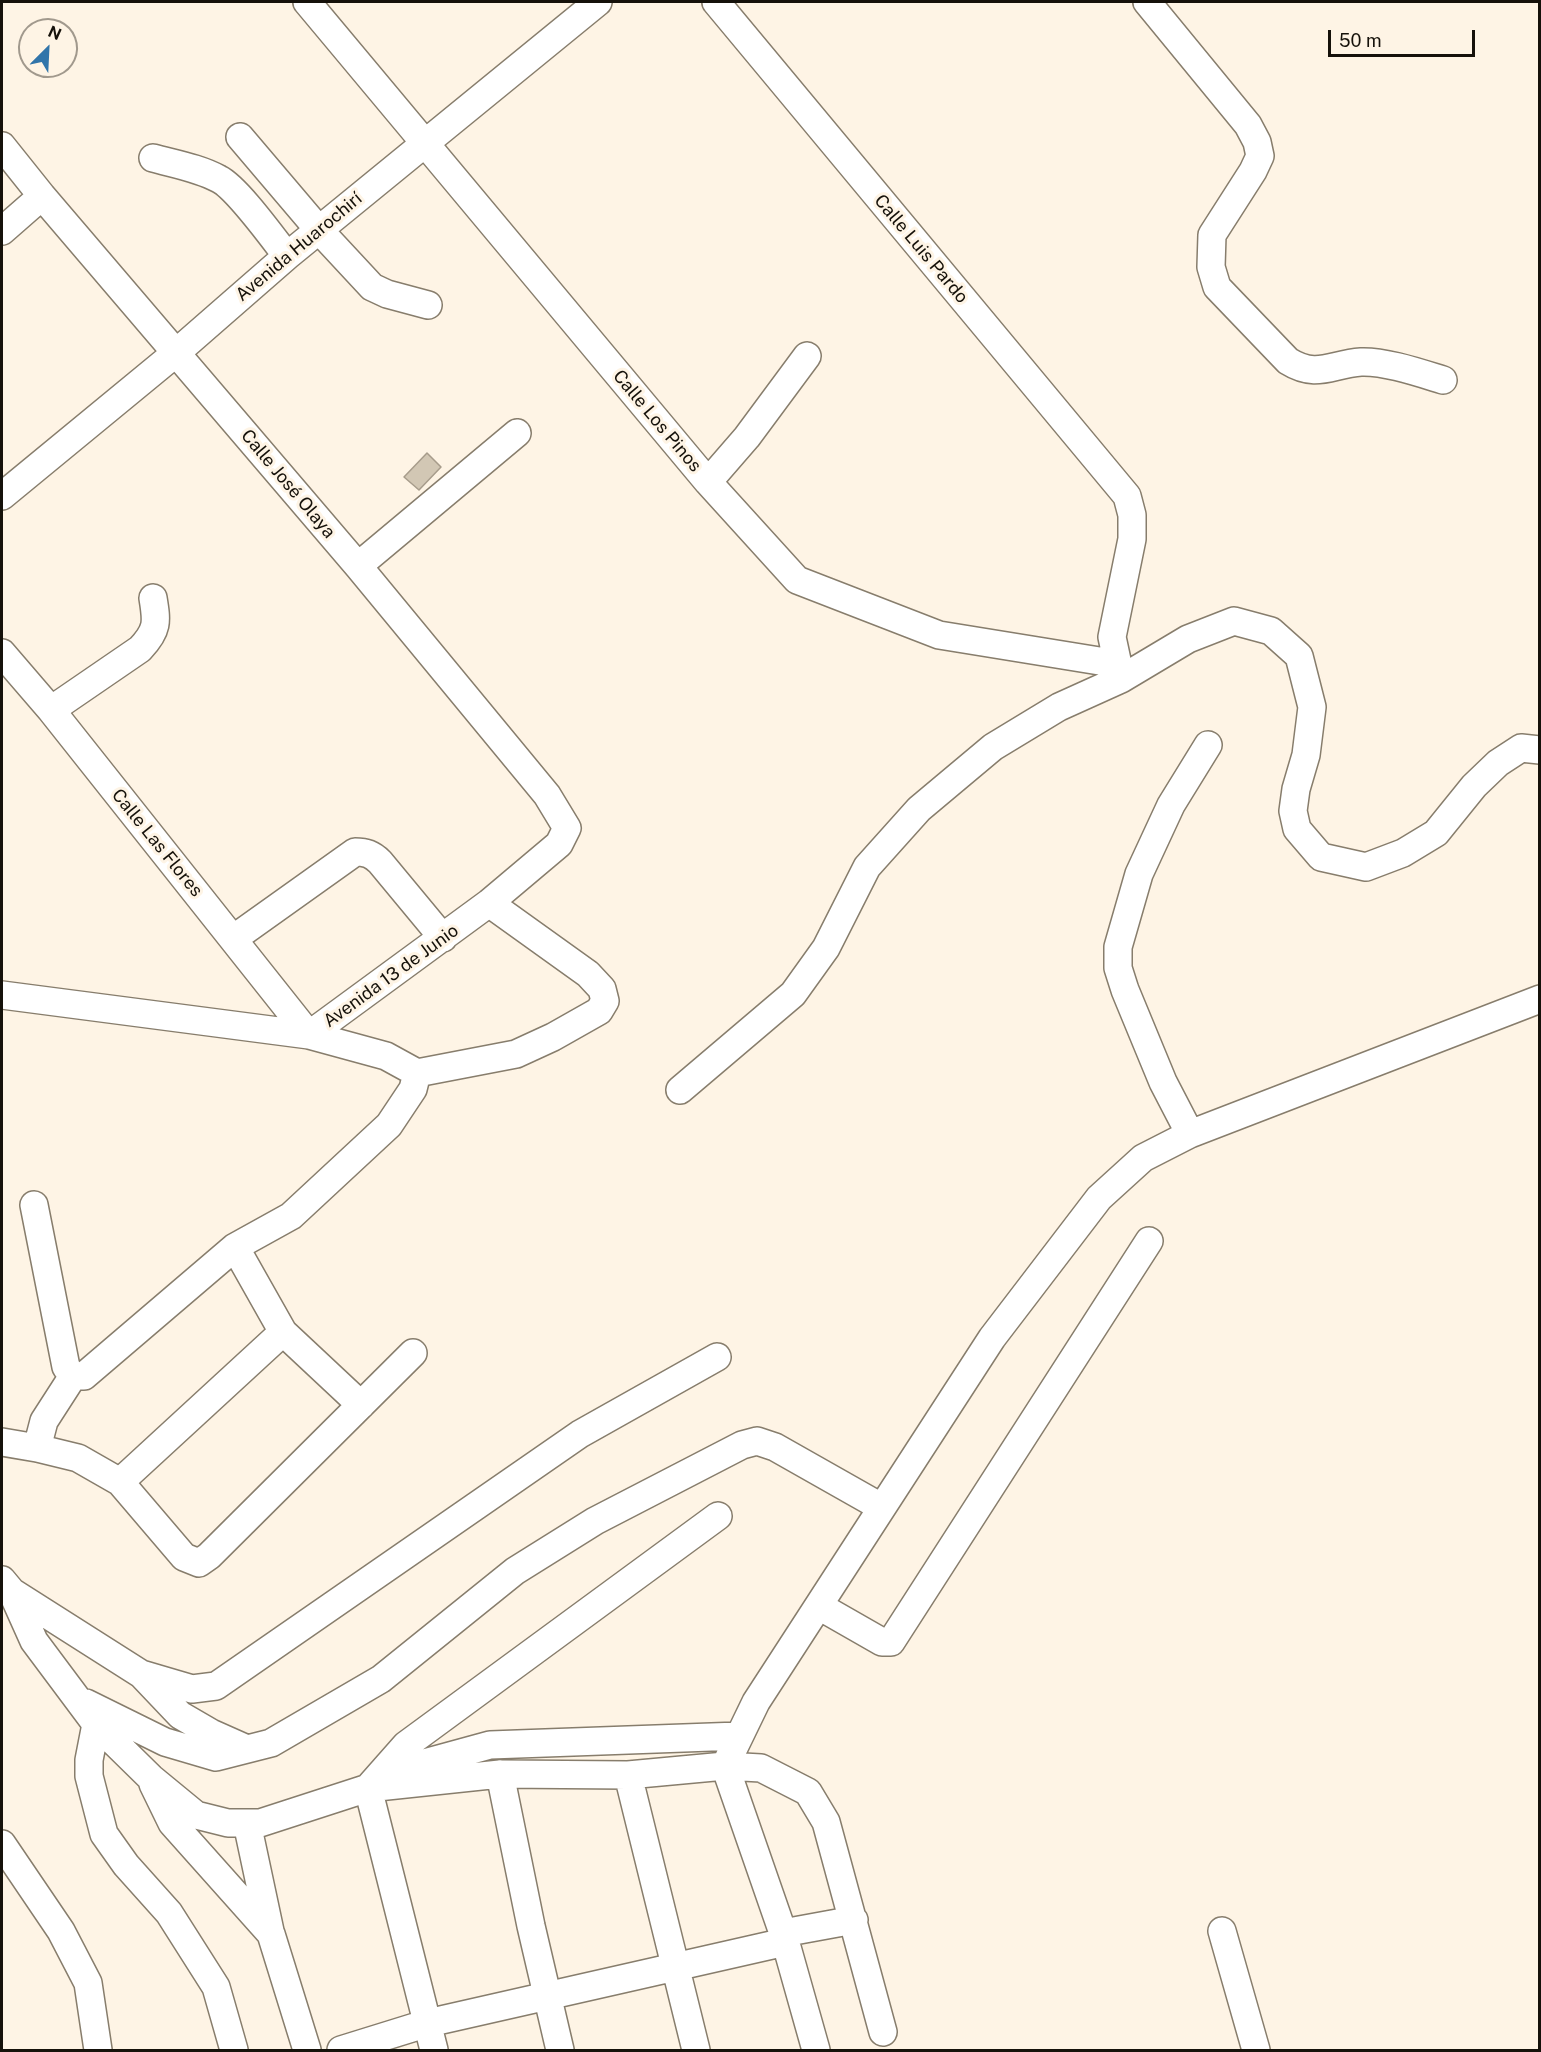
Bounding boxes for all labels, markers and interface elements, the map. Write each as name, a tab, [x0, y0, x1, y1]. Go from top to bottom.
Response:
north arrow	[18, 18, 78, 78]
scale bar	[1331, 18, 1478, 56]
text: N	[45, 22, 64, 44]
text: 50 m	[1339, 30, 1382, 51]
street label: Avenida Huarochirí	[232, 188, 366, 306]
street label: Calle Luis Pardo	[869, 190, 973, 308]
street label: Calle Los Pinos	[608, 366, 706, 476]
street label: Calle José Olaya	[236, 425, 340, 543]
street label: Calle Las Flores	[107, 785, 207, 901]
street label: Avenida 13 de Junio	[319, 920, 463, 1032]

